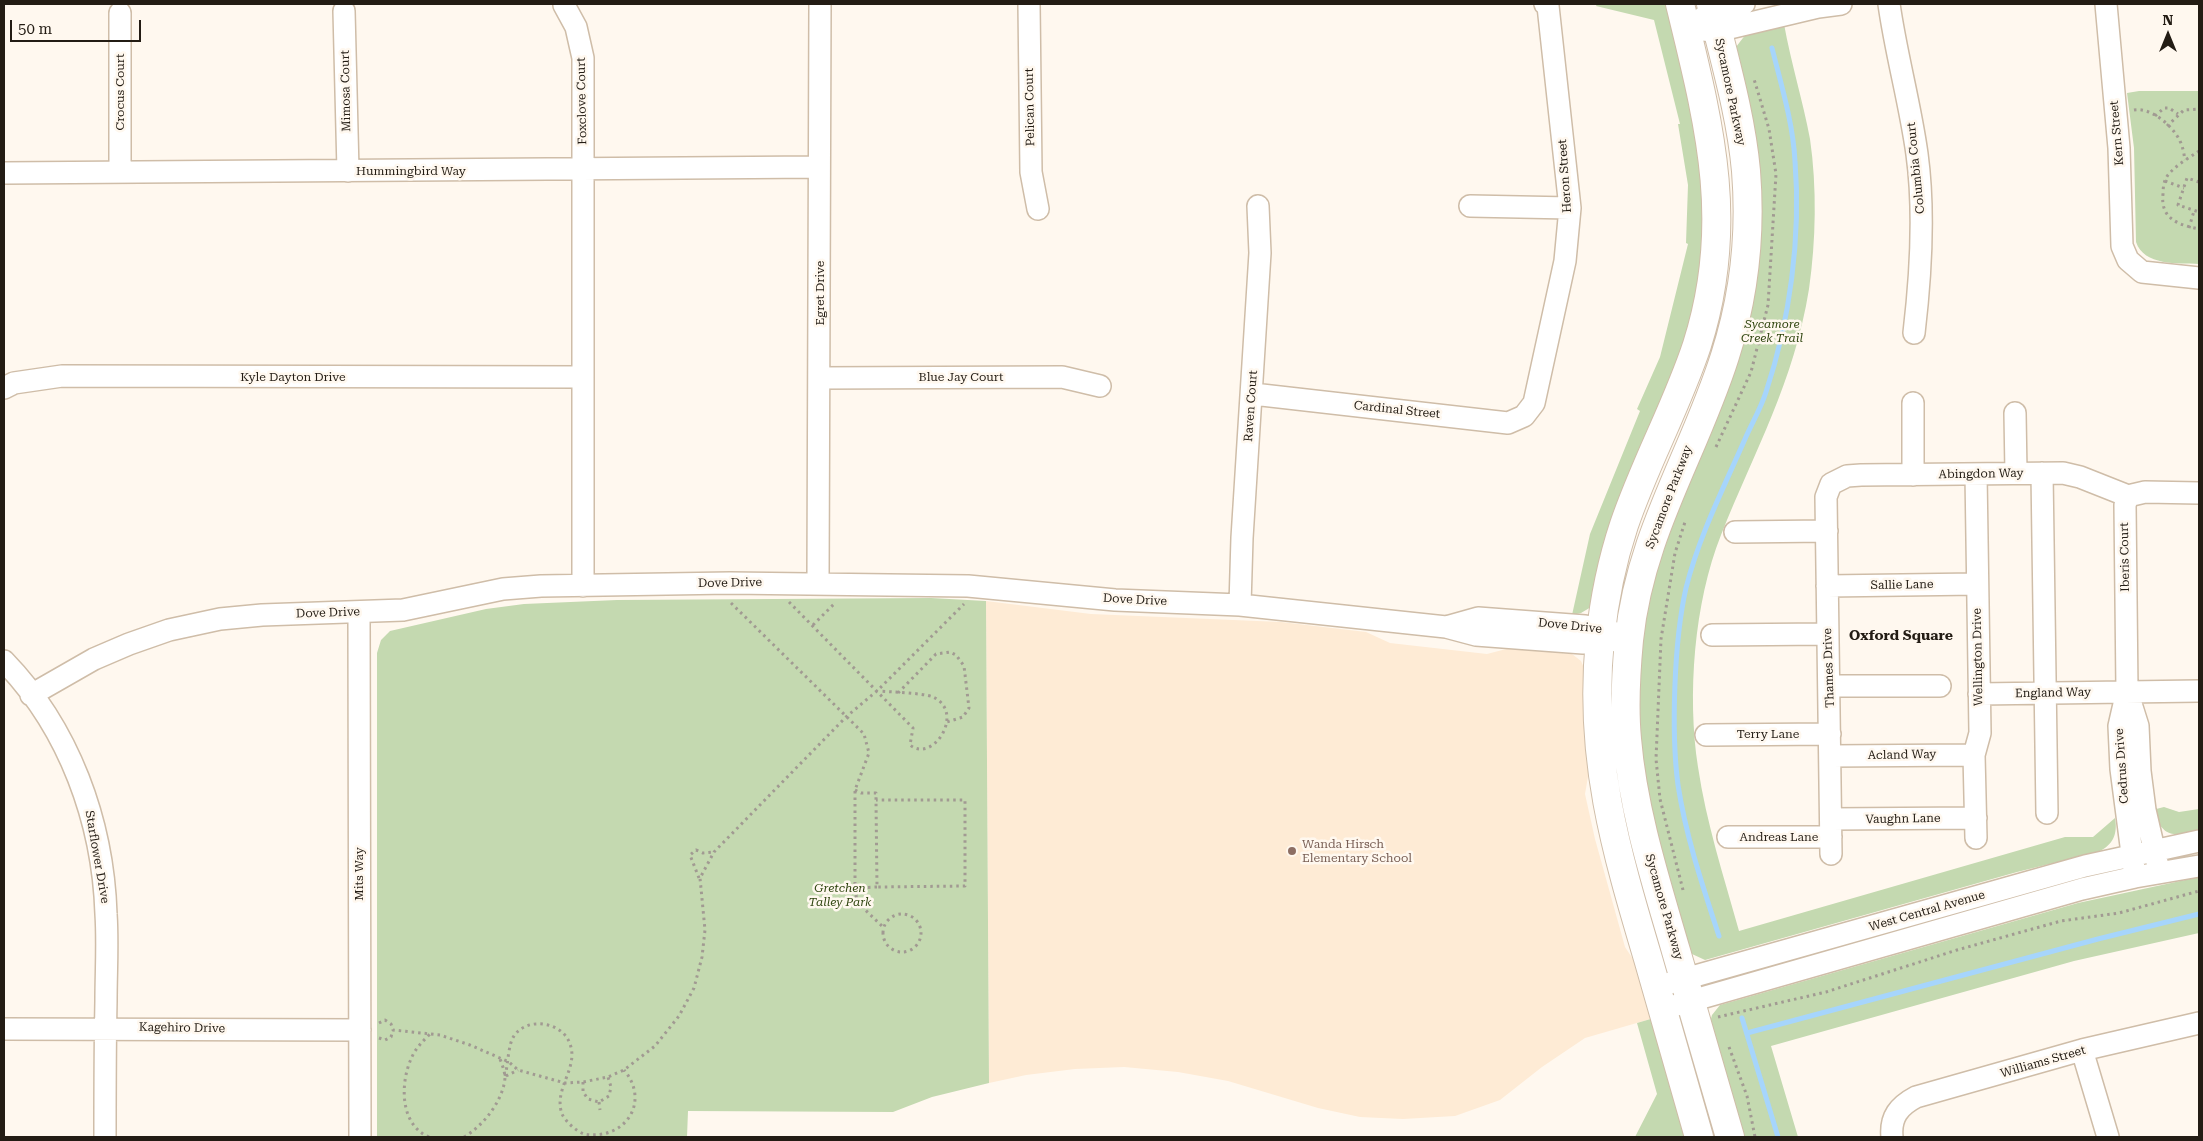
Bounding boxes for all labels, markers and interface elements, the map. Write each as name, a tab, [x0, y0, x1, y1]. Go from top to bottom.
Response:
scale bar	[12, 10, 144, 42]
north arrow	[2143, 10, 2193, 60]
text: N	[2163, 12, 2173, 28]
text: 50 m	[18, 20, 52, 38]
street label: Sycamore Parkway	[1712, 37, 1748, 147]
street label: Mimosa Court	[338, 50, 354, 132]
street label: Crocus Court	[113, 54, 127, 130]
street label: Foxclove Court	[574, 57, 590, 145]
street label: Pelican Court	[1022, 68, 1038, 146]
street label: Kern Street	[2107, 100, 2127, 166]
street label: Columbia Court	[1904, 121, 1928, 215]
street label: Heron Street	[1555, 139, 1575, 213]
street label: Hummingbird Way	[356, 164, 466, 178]
street label: Egret Drive	[813, 261, 827, 325]
park label: Sycamore Creek Trail	[1741, 317, 1803, 345]
street label: Kyle Dayton Drive	[240, 370, 346, 384]
street label: Blue Jay Court	[919, 370, 1003, 384]
street label: Raven Court	[1241, 370, 1261, 442]
street label: Cardinal Street	[1353, 398, 1441, 422]
street label: Sycamore Parkway	[1643, 443, 1695, 551]
street label: Abingdon Way	[1938, 466, 2024, 482]
street label: Iberis Court	[2117, 522, 2133, 592]
street label: Dove Drive	[698, 575, 762, 591]
street label: Sallie Lane	[1870, 577, 1934, 593]
street label: Dove Drive	[1103, 591, 1167, 609]
street label: Dove Drive	[296, 605, 360, 621]
street label: Wellington Drive	[1970, 608, 1986, 706]
street label: Dove Drive	[1537, 615, 1603, 637]
street label: Thames Drive	[1820, 628, 1838, 708]
district label: Oxford Square	[1849, 628, 1953, 644]
street label: England Way	[2015, 685, 2091, 701]
street label: Terry Lane	[1737, 727, 1799, 741]
street label: Cedrus Drive	[2112, 728, 2132, 804]
street label: Acland Way	[1868, 747, 1936, 763]
street label: Starflower Drive	[82, 809, 112, 905]
street label: Vaughn Lane	[1865, 811, 1941, 827]
street label: Andreas Lane	[1740, 830, 1818, 844]
place label: Wanda Hirsch Elementary School	[1302, 837, 1412, 865]
marker: Wanda Hirsch Elementary School	[1286, 845, 1298, 857]
street label: Mits Way	[352, 847, 366, 901]
street label: Sycamore Parkway	[1642, 852, 1686, 962]
park label: Gretchen Talley Park	[808, 881, 872, 909]
street label: West Central Avenue	[1867, 888, 1987, 934]
street label: Kagehiro Drive	[139, 1020, 225, 1036]
street label: Williams Street	[1999, 1043, 2087, 1081]

